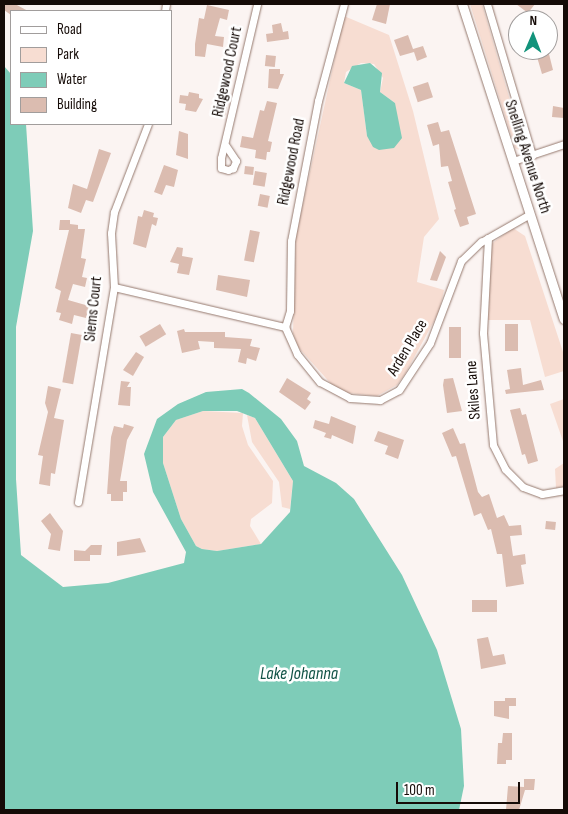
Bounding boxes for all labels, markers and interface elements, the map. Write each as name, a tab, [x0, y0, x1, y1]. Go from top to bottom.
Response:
legend	[10, 10, 172, 125]
north arrow	[508, 10, 558, 60]
text: N	[529, 12, 537, 29]
text: Road	[57, 20, 82, 39]
street label: Ridgewood Court	[209, 25, 247, 119]
text: Park	[57, 45, 79, 64]
text: Water	[57, 70, 87, 89]
text: Building	[57, 95, 97, 114]
street label: Snelling Avenue North	[500, 98, 554, 216]
street label: Ridgewood Road	[274, 117, 310, 207]
street label: Siems Court	[81, 275, 107, 343]
street label: Arden Place	[384, 316, 432, 380]
street label: Skiles Lane	[462, 360, 486, 420]
water label: Lake Johanna	[260, 663, 338, 685]
scale bar	[398, 772, 522, 804]
text: 100 m	[404, 781, 435, 800]

